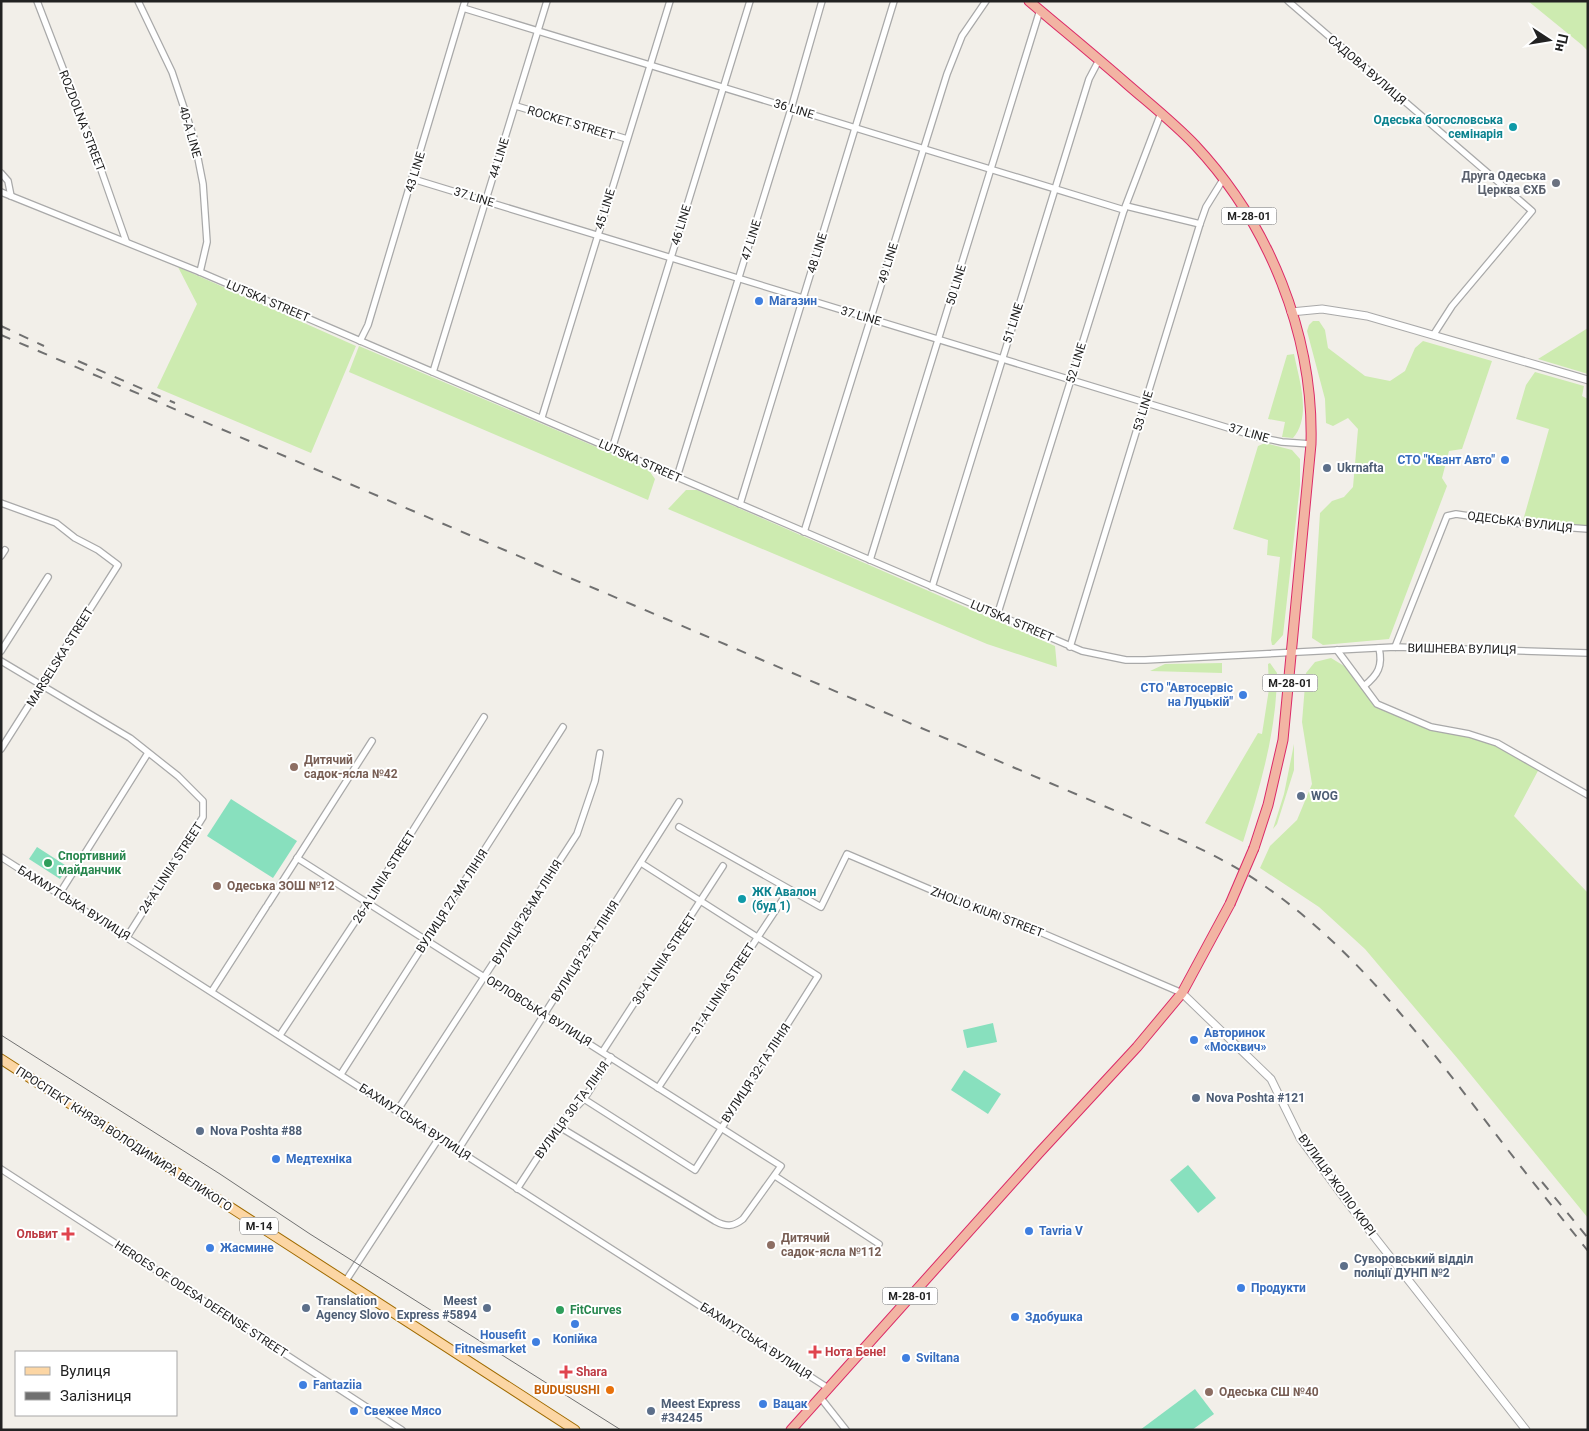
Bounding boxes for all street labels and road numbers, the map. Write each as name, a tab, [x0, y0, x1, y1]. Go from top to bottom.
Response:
street label: САДОВА ВУЛИЦЯ	[1325, 32, 1409, 108]
street label: ROZDOLNA STREET	[56, 68, 108, 174]
street label: 36 LINE	[772, 96, 816, 122]
street label: ROCKET STREET	[526, 103, 616, 143]
street label: 40-A LINE	[176, 105, 204, 159]
street label: 44 LINE	[486, 136, 512, 180]
street label: 43 LINE	[402, 150, 428, 194]
street label: 37 LINE	[452, 184, 496, 210]
street label: 45 LINE	[592, 187, 618, 231]
street label: 46 LINE	[668, 203, 694, 247]
road number: М-28-01	[1222, 208, 1276, 225]
street label: 47 LINE	[738, 218, 764, 262]
street label: 48 LINE	[804, 231, 830, 275]
street label: 49 LINE	[875, 241, 901, 285]
street label: 50 LINE	[943, 263, 969, 307]
street label: LUTSKA STREET	[224, 277, 312, 325]
street label: 51 LINE	[1000, 301, 1026, 345]
street label: 37 LINE	[839, 304, 883, 329]
street label: 52 LINE	[1063, 341, 1089, 385]
street label: 53 LINE	[1130, 389, 1156, 433]
street label: 37 LINE	[1227, 421, 1271, 446]
street label: LUTSKA STREET	[596, 436, 684, 486]
street label: ОДЕСЬКА ВУЛИЦЯ	[1467, 509, 1573, 535]
street label: LUTSKA STREET	[968, 597, 1056, 645]
street label: MARSELSKA STREET	[24, 605, 96, 709]
street label: ВИШНЕВА ВУЛИЦЯ	[1407, 641, 1517, 657]
road number: М-28-01	[1262, 674, 1318, 691]
street label: 24-A LINIIA STREET	[136, 820, 206, 916]
street label: 26-A LINIIA STREET	[350, 828, 418, 926]
street label: ВУЛИЦЯ 27-МА ЛІНІЯ	[413, 847, 491, 955]
street label: ВУЛИЦЯ 28-МА ЛІНІЯ	[489, 857, 565, 967]
street label: БАХМУТСЬКА ВУЛИЦЯ	[15, 863, 133, 943]
street label: ZHOLIO KIURI STREET	[929, 884, 1045, 940]
street label: ВУЛИЦЯ 29-ТА ЛІНІЯ	[548, 898, 622, 1004]
street label: 30-A LINIIA STREET	[629, 911, 699, 1007]
street label: 31-A LINIIA STREET	[688, 941, 758, 1037]
street label: ОРЛОВСЬКА ВУЛИЦЯ	[484, 973, 594, 1049]
street label: ВУЛИЦЯ 32-ГА ЛІНІЯ	[719, 1021, 793, 1125]
street label: ВУЛИЦЯ 30-ТА ЛІНІЯ	[532, 1059, 612, 1161]
street label: ПРОСПЕКТ КНЯЗЯ ВОЛОДИМИРА ВЕЛИКОГО	[13, 1064, 235, 1214]
street label: БАХМУТСЬКА ВУЛИЦЯ	[357, 1081, 473, 1163]
street label: ВУЛИЦЯ ЖОЛІО КЮРІ	[1295, 1131, 1379, 1239]
road number: М-14	[240, 1218, 278, 1234]
street label: HEROES OF ODESA DEFENSE STREET	[112, 1238, 290, 1360]
road number: М-28-01	[882, 1288, 938, 1304]
street label: БАХМУТСЬКА ВУЛИЦЯ	[698, 1300, 814, 1382]

